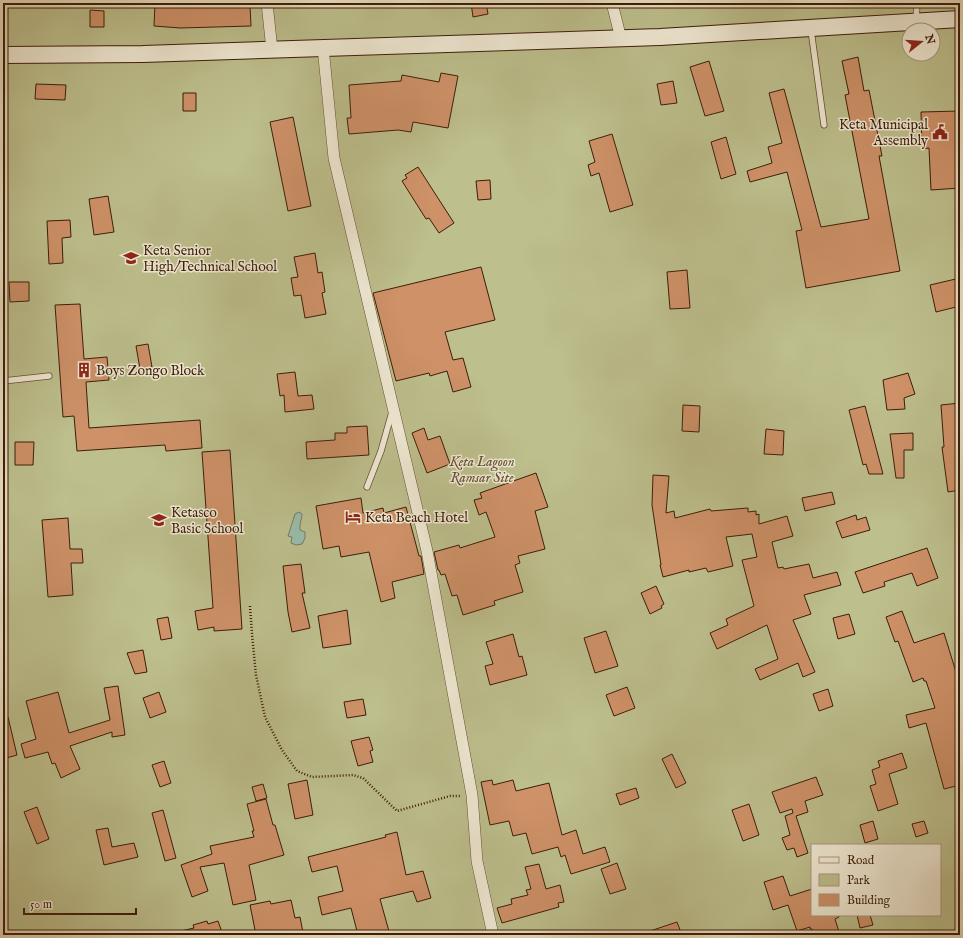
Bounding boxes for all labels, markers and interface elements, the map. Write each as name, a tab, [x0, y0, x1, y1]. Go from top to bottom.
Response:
north arrow	[901, 22, 941, 62]
text: N	[921, 32, 938, 46]
place label: Keta Municipal Assembly	[839, 116, 928, 150]
public building icon: Keta Municipal Assembly	[931, 123, 949, 141]
place label: Keta Senior High/Technical School	[143, 242, 277, 276]
school or university icon: Keta Senior High/Technical School	[122, 249, 140, 267]
building icon: Boys Zongo Block	[75, 361, 93, 379]
place label: Boys Zongo Block	[96, 362, 205, 380]
park label: Keta Lagoon Ramsar Site	[448, 453, 515, 487]
place label: Ketasco Basic School	[171, 504, 244, 538]
hotel icon: Keta Beach Hotel	[344, 508, 362, 526]
place label: Keta Beach Hotel	[365, 509, 468, 527]
school or university icon: Ketasco Basic School	[150, 511, 168, 529]
legend	[811, 844, 941, 916]
text: Road	[847, 853, 875, 868]
text: Park	[847, 873, 870, 888]
scale bar	[24, 890, 136, 916]
text: Building	[847, 893, 891, 908]
text: 50 m	[30, 897, 52, 912]

